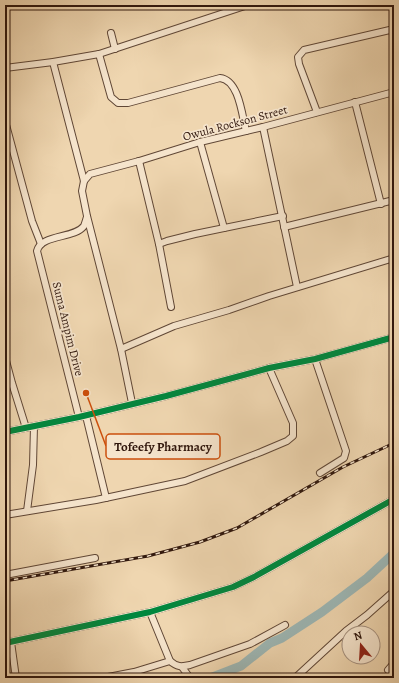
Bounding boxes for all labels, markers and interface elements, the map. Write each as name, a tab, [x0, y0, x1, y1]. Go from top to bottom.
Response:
street label: Owula Rockson Street	[181, 101, 289, 145]
street label: Suma Ampim Drive	[49, 280, 87, 378]
callout: Tofeefy Pharmacy	[106, 434, 220, 459]
text: Tofeefy Pharmacy	[114, 438, 213, 455]
north arrow	[341, 625, 381, 665]
text: N	[352, 628, 364, 644]

